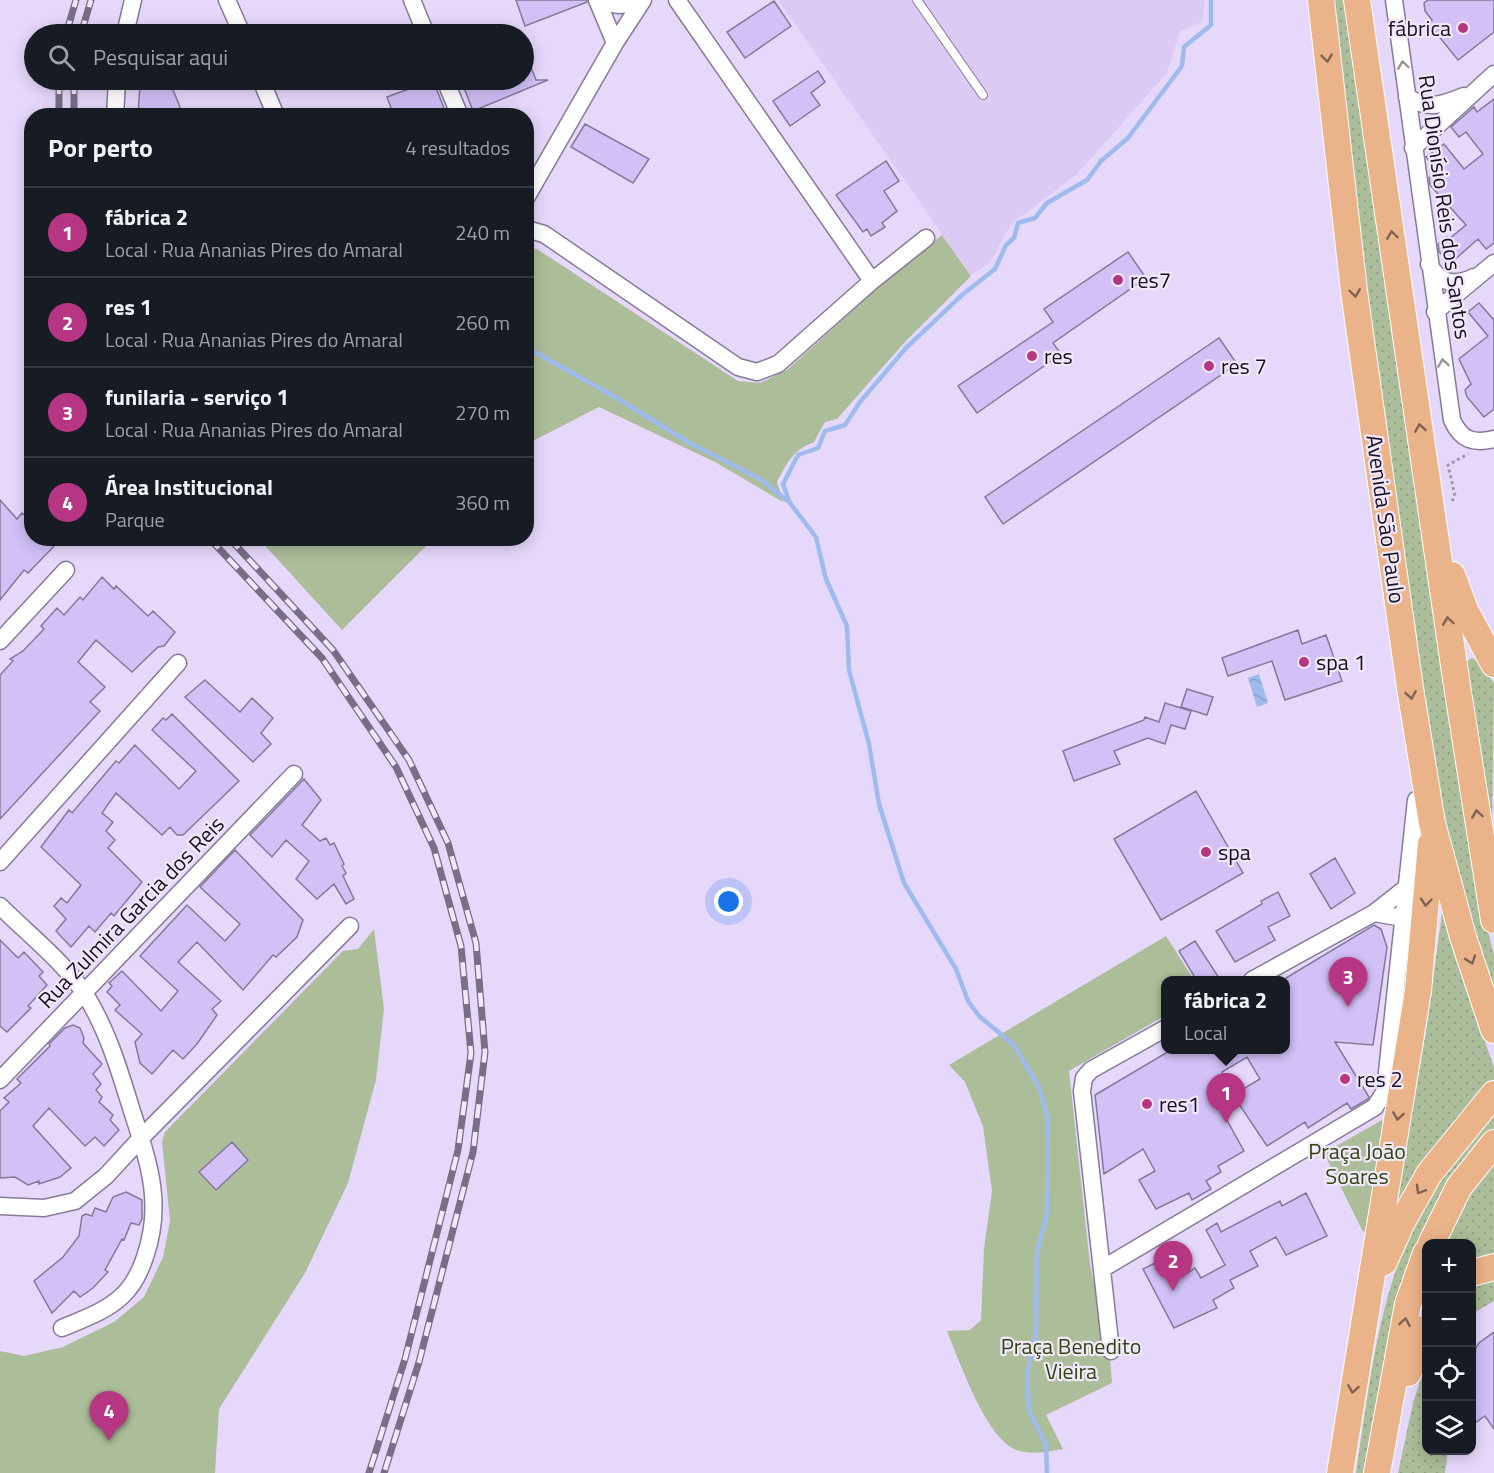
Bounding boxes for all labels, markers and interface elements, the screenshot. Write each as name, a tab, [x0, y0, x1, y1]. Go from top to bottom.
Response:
place label: fábrica	[1388, 11, 1451, 45]
marker: fábrica	[1456, 21, 1470, 35]
search box	[24, 24, 534, 90]
text: Pesquisar aqui	[93, 40, 228, 74]
icon: search	[45, 41, 78, 74]
one-way arrow	[1320, 54, 1333, 63]
one-way arrow	[1397, 61, 1409, 70]
street label: Rua Dionísio Reis dos Santos	[1410, 73, 1480, 341]
text: Por perto	[48, 128, 153, 167]
text: 4 resultados	[406, 132, 510, 163]
text: fábrica 2	[105, 200, 188, 234]
text: 1	[62, 217, 73, 248]
text: 240 m	[455, 217, 510, 248]
one-way arrow	[1387, 230, 1399, 240]
text: Local · Rua Ananias Pires do Amaral	[105, 234, 403, 265]
place label: res7	[1130, 263, 1171, 297]
marker: res7	[1111, 273, 1125, 287]
one-way arrow	[1348, 289, 1361, 298]
text: res 1	[105, 290, 152, 324]
text: 2	[62, 307, 73, 338]
text: 260 m	[455, 307, 510, 338]
text: Local · Rua Ananias Pires do Amaral	[105, 324, 403, 355]
place label: res	[1044, 339, 1073, 373]
marker: res	[1025, 349, 1039, 363]
place label: res 7	[1221, 349, 1267, 383]
one-way arrow	[1437, 358, 1450, 368]
marker: res 7	[1202, 359, 1216, 373]
text: funilaria - serviço 1	[105, 380, 289, 414]
text: 3	[62, 397, 73, 428]
text: 270 m	[455, 397, 510, 428]
text: Local · Rua Ananias Pires do Amaral	[105, 414, 403, 445]
one-way arrow	[1414, 423, 1426, 433]
street label: Avenida São Paulo	[1357, 432, 1415, 606]
text: Área Institucional	[105, 470, 273, 504]
text: 4	[62, 487, 73, 518]
text: 360 m	[455, 487, 510, 518]
text: Parque	[105, 504, 165, 535]
one-way arrow	[1442, 616, 1454, 626]
place label: spa 1	[1316, 645, 1366, 679]
marker: spa 1	[1297, 655, 1311, 669]
one-way arrow	[1404, 689, 1417, 699]
street label: Rua Zulmira Garcia dos Reis	[30, 808, 232, 1016]
one-way arrow	[1471, 809, 1484, 819]
place label: spa	[1218, 835, 1251, 869]
marker: spa	[1199, 845, 1213, 859]
your location	[714, 887, 743, 916]
one-way arrow	[1420, 898, 1433, 907]
one-way arrow	[1463, 954, 1476, 965]
pin: 3	[1328, 958, 1368, 1007]
popup	[1161, 976, 1290, 1054]
text: fábrica 2	[1184, 983, 1267, 1017]
text: Local	[1184, 1017, 1227, 1048]
place label: res 2	[1357, 1062, 1403, 1096]
marker: res 2	[1338, 1072, 1352, 1086]
pin: 1	[1206, 1074, 1246, 1123]
place label: res1	[1159, 1087, 1200, 1121]
marker: res1	[1140, 1097, 1154, 1111]
one-way arrow	[1393, 1112, 1405, 1121]
park label: Praça João Soares	[1308, 1134, 1406, 1193]
one-way arrow	[1416, 1184, 1427, 1194]
map controls	[1422, 1239, 1476, 1455]
button: +	[1422, 1239, 1476, 1293]
pin: 2	[1154, 1242, 1192, 1291]
button: −	[1422, 1293, 1476, 1347]
one-way arrow	[1398, 1317, 1411, 1327]
park label: Praça Benedito Vieira	[1001, 1329, 1141, 1388]
button: locate	[1422, 1347, 1476, 1401]
one-way arrow	[1348, 1384, 1360, 1393]
pin: 4	[90, 1392, 128, 1441]
button: layers	[1422, 1401, 1476, 1455]

